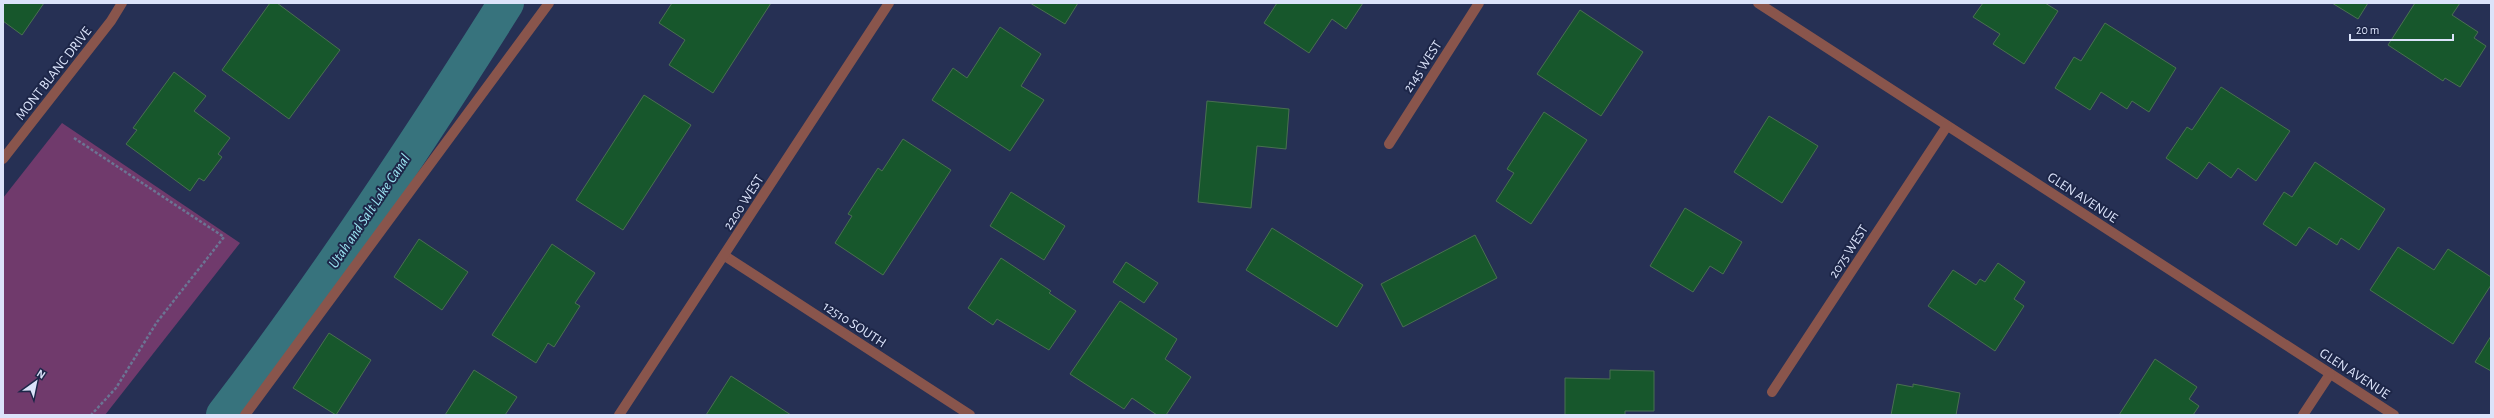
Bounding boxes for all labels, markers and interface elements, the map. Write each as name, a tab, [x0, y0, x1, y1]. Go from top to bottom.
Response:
scale bar	[2350, 16, 2453, 42]
street label: MONT BLANC DRIVE	[13, 24, 94, 123]
text: 20 m	[2356, 24, 2379, 36]
street label: 2145 WEST	[1401, 38, 1445, 95]
water label: Utah and Salt Lake Canal	[326, 151, 413, 271]
street label: GLEN AVENUE	[2045, 170, 2120, 226]
street label: 2200 WEST	[721, 172, 767, 232]
street label: 2075 WEST	[1827, 222, 1871, 281]
street label: 12510 SOUTH	[820, 299, 889, 350]
street label: GLEN AVENUE	[2317, 346, 2392, 402]
north arrow	[16, 362, 56, 402]
text: N	[35, 367, 47, 381]

